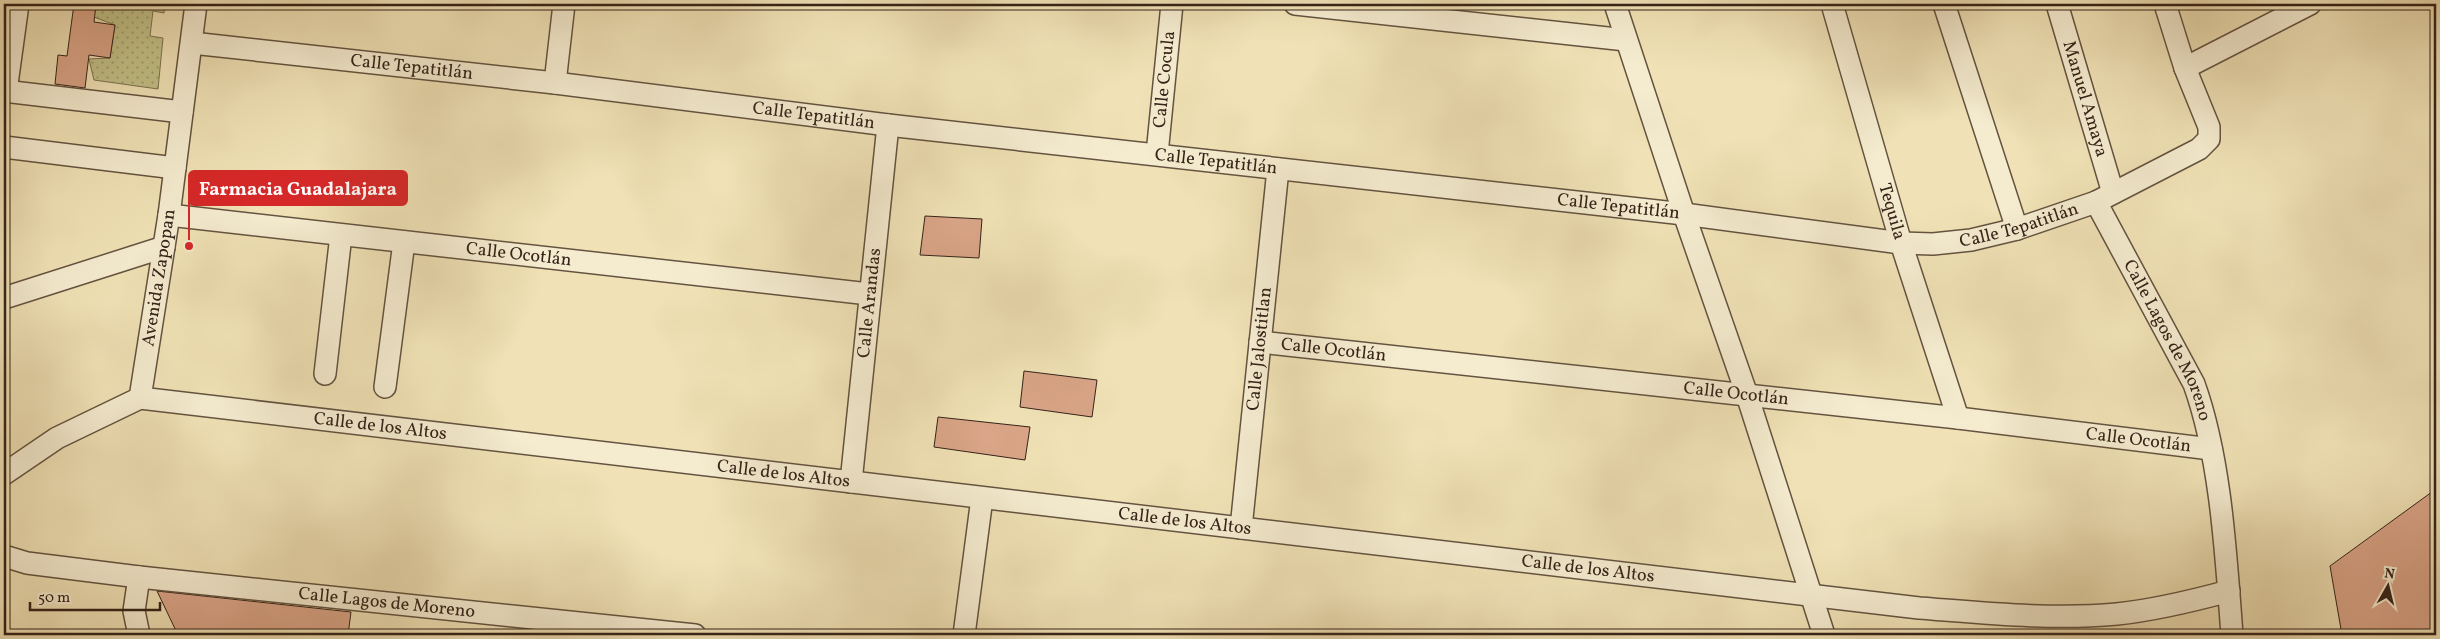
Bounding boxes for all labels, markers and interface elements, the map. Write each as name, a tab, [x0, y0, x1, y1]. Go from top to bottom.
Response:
street label: Calle Cocula	[1147, 30, 1182, 129]
street label: Manuel Amaya	[2056, 38, 2114, 160]
street label: Calle Tepatitlán	[349, 48, 475, 86]
street label: Calle Tepatitlán	[751, 96, 877, 136]
street label: Calle Tepatitlán	[1154, 142, 1279, 181]
callout: Farmacia Guadalajara	[189, 171, 407, 205]
text: Farmacia Guadalajara	[199, 177, 397, 203]
street label: Tequila	[1872, 180, 1912, 243]
street label: Calle Tepatitlán	[1556, 187, 1681, 226]
street label: Calle Tepatitlán	[1958, 196, 2082, 254]
street label: Avenida Zapopan	[136, 207, 182, 348]
street label: Calle Ocotlán	[465, 236, 573, 273]
street label: Calle Arandas	[851, 247, 888, 359]
street label: Calle Lagos de Moreno	[2117, 255, 2217, 424]
street label: Calle Jalostitlan	[1241, 286, 1278, 412]
street label: Calle Ocotlán	[1280, 332, 1388, 368]
street label: Calle Ocotlán	[1682, 376, 1790, 412]
street label: Calle de los Altos	[312, 406, 448, 447]
street label: Calle Ocotlán	[2084, 421, 2193, 459]
street label: Calle de los Altos	[716, 454, 851, 494]
street label: Calle de los Altos	[1117, 501, 1253, 542]
street label: Calle de los Altos	[1520, 549, 1656, 589]
north arrow	[2362, 562, 2412, 612]
text: N	[2383, 564, 2396, 585]
scale bar	[30, 579, 160, 611]
street label: Calle Lagos de Moreno	[297, 581, 476, 624]
text: 50 m	[38, 588, 70, 609]

